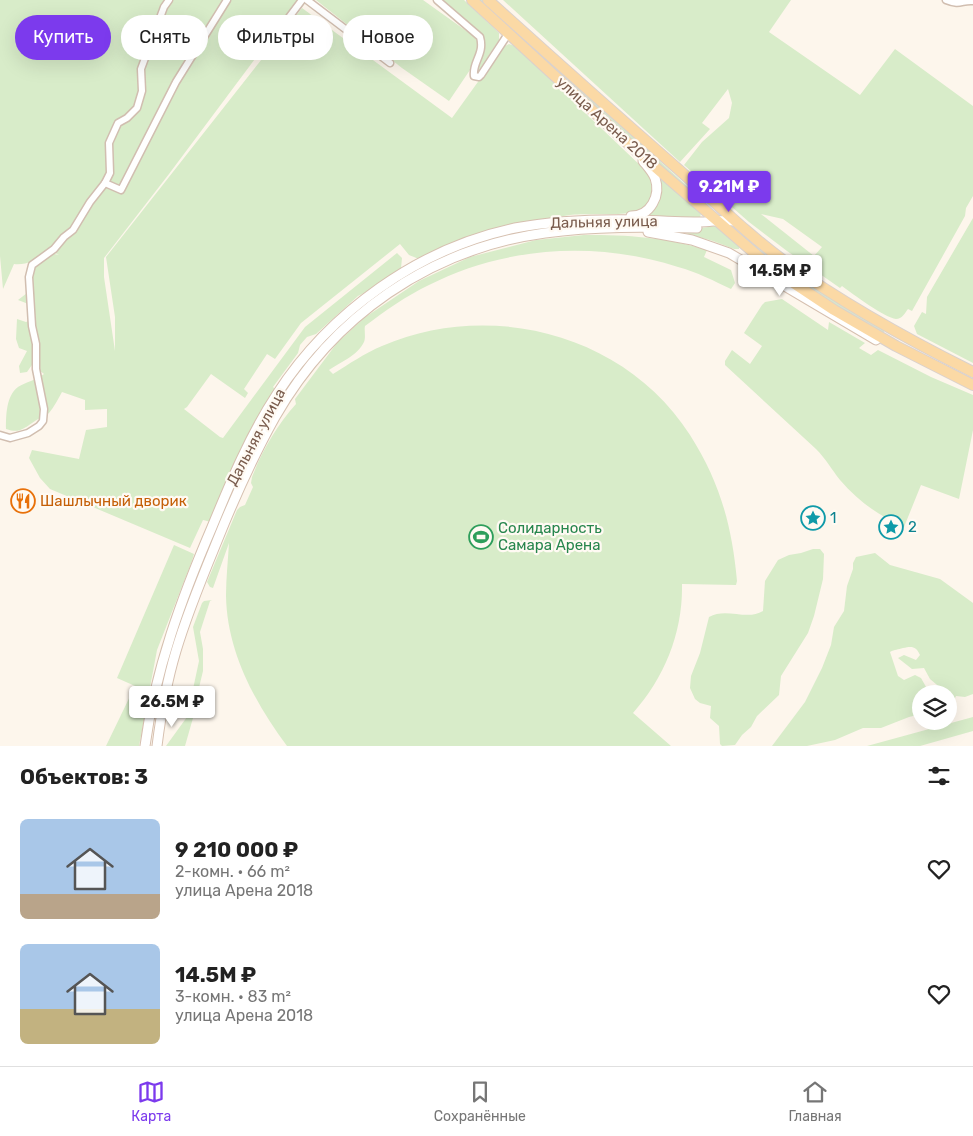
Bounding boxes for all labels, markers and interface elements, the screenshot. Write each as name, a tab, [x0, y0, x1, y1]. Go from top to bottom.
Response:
chip: Купить	[15, 15, 111, 60]
chip: Снять	[121, 15, 208, 60]
chip: Фильтры	[218, 15, 333, 60]
chip: Новое	[343, 15, 433, 60]
street label: улица Арена 2018	[553, 73, 661, 173]
pin: 9.21M ₽	[683, 170, 775, 213]
text: 9.21M ₽	[699, 177, 759, 196]
street label: Дальняя улица	[550, 212, 658, 232]
pin: 14.5M ₽	[734, 254, 826, 297]
text: 14.5M ₽	[749, 261, 811, 280]
street label: Дальняя улица	[223, 385, 289, 489]
restaurant icon: Шашлычный дворик	[10, 488, 36, 514]
place label: Шашлычный дворик	[40, 492, 187, 510]
place icon: 1	[800, 505, 826, 531]
place label: 1	[830, 509, 836, 527]
place icon: 2	[878, 514, 904, 540]
place label: 2	[908, 518, 917, 536]
place label: Солидарность Самара Арена	[498, 519, 602, 554]
sports icon: Солидарность Самара Арена	[468, 524, 494, 550]
map controls	[912, 685, 957, 730]
button: layers	[912, 685, 957, 730]
pin: 26.5M ₽	[126, 686, 218, 728]
text: 26.5M ₽	[140, 692, 204, 711]
icon: filters	[925, 762, 953, 790]
text: Объектов: 3	[20, 764, 148, 789]
text: 9 210 000 ₽	[175, 837, 298, 862]
icon: home	[60, 839, 120, 899]
icon: heart	[925, 855, 953, 883]
text: 2-комн. · 66 m²	[175, 862, 290, 881]
text: улица Арена 2018	[175, 881, 313, 900]
text: 14.5M ₽	[175, 962, 256, 987]
icon: home	[60, 964, 120, 1024]
icon: heart	[925, 980, 953, 1008]
text: 3-комн. · 83 m²	[175, 987, 291, 1006]
text: улица Арена 2018	[175, 1006, 313, 1025]
tab: Карта	[131, 1078, 171, 1125]
tab: Сохранённые	[434, 1078, 526, 1125]
tab: Главная	[788, 1078, 842, 1125]

